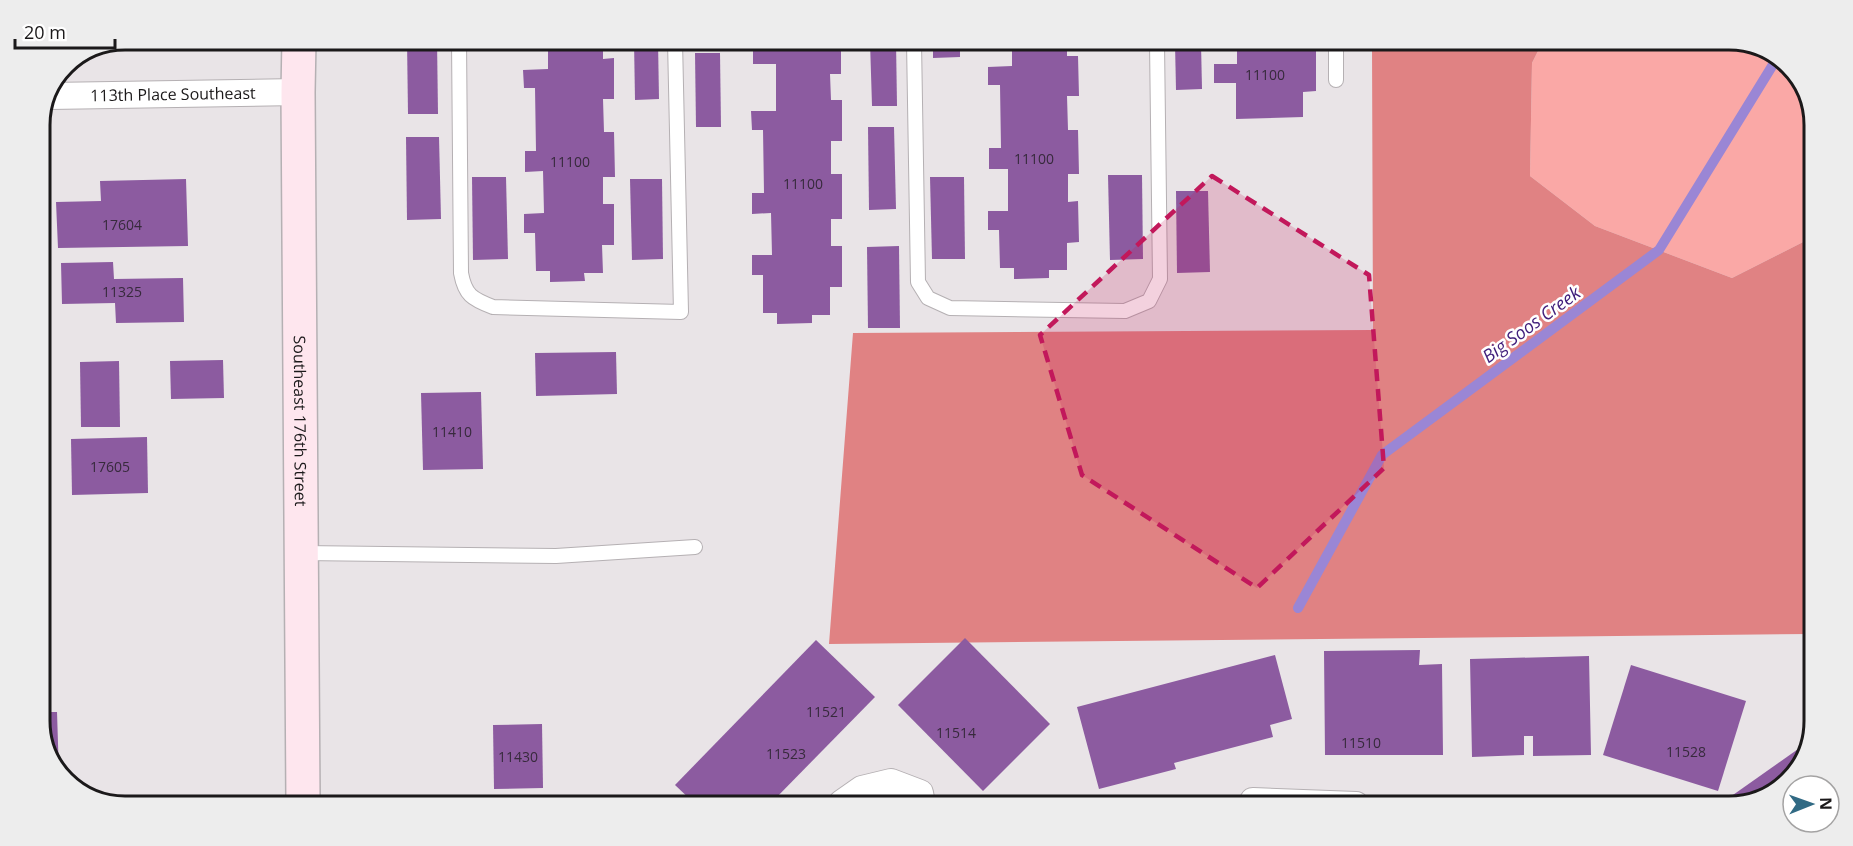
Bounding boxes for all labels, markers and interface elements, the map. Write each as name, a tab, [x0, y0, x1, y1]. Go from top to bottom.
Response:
scale bar	[15, 12, 116, 50]
text: 20 m	[24, 20, 66, 44]
house number: 11100	[1245, 65, 1285, 84]
street label: 113th Place Southeast	[90, 82, 256, 106]
house number: 11100	[1014, 149, 1054, 168]
house number: 11100	[550, 152, 590, 171]
house number: 11100	[783, 174, 823, 193]
house number: 17604	[102, 215, 142, 234]
water label: Big Soos Creek	[1477, 280, 1586, 368]
house number: 11325	[102, 282, 142, 301]
street label: Southeast 176th Street	[289, 335, 312, 507]
house number: 11410	[432, 422, 472, 441]
house number: 17605	[90, 457, 130, 476]
house number: 11521	[806, 702, 846, 721]
house number: 11514	[936, 723, 976, 742]
house number: 11510	[1341, 733, 1381, 752]
house number: 11528	[1666, 742, 1706, 761]
house number: 11523	[766, 744, 806, 763]
house number: 11430	[498, 747, 538, 766]
north arrow	[1781, 774, 1841, 834]
text: N	[1815, 797, 1837, 810]

